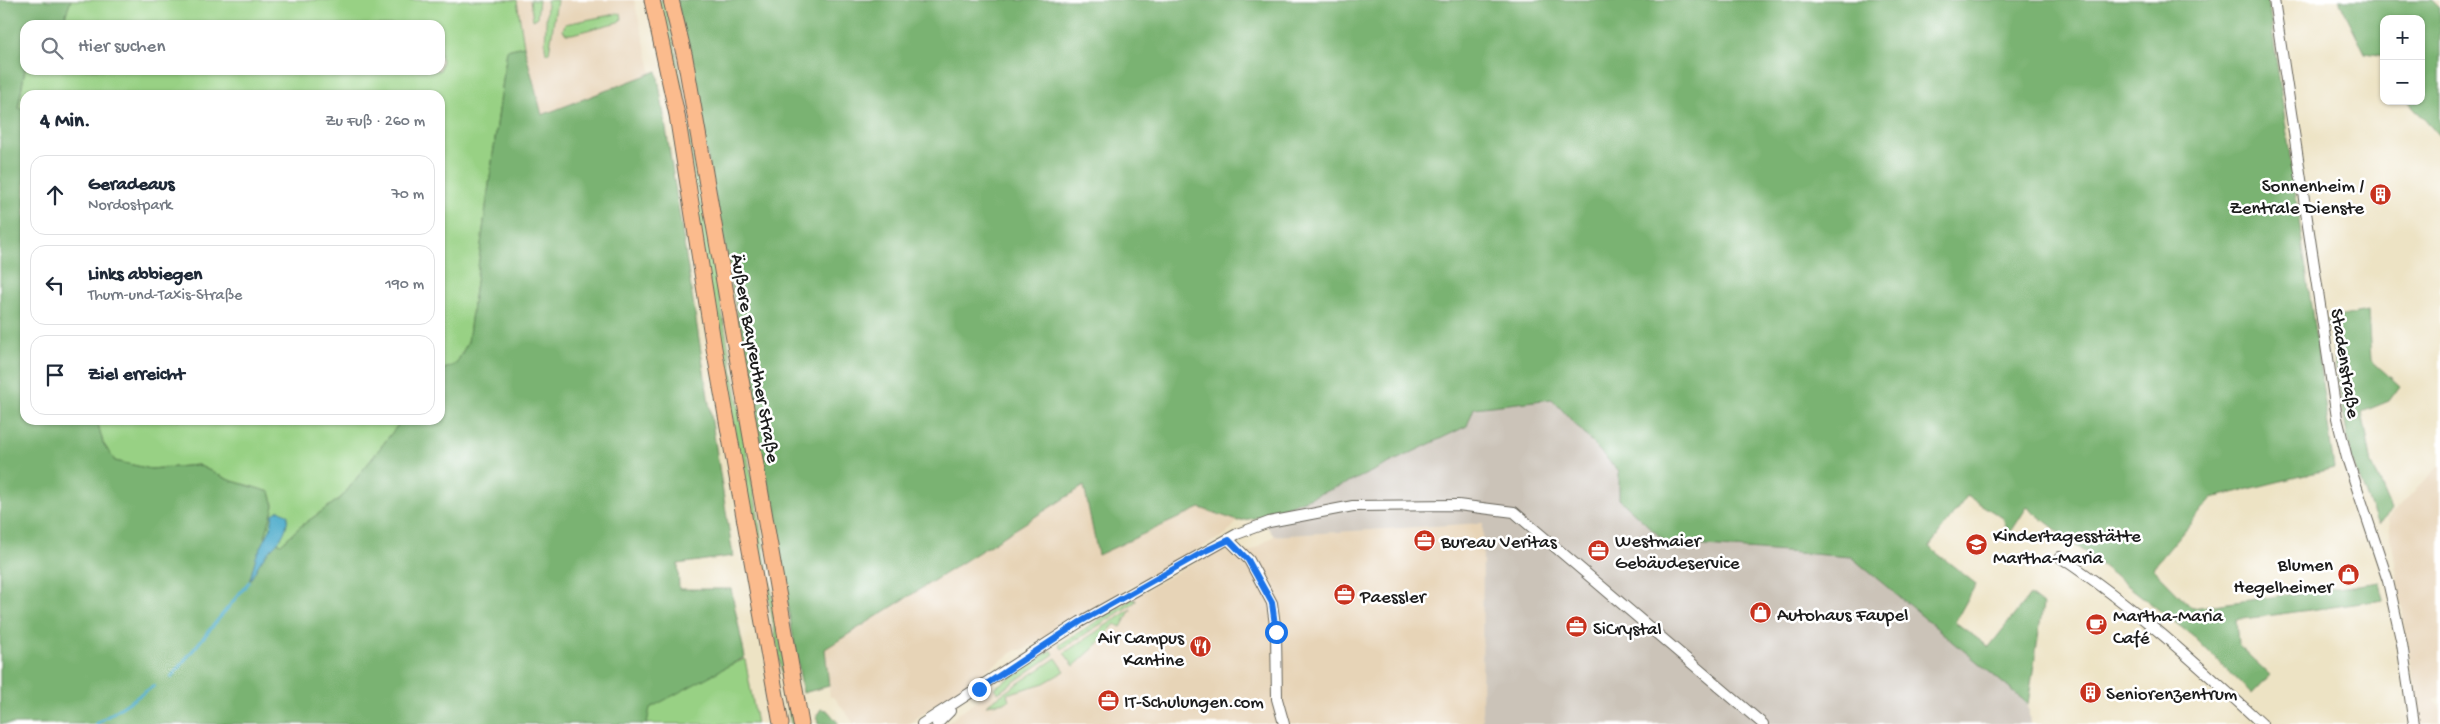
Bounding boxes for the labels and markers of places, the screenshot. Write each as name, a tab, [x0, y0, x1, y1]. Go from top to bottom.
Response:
place label: Sonnenheim / Zentrale Dienste	[2229, 176, 2364, 221]
building icon: Sonnenheim / Zentrale Dienste	[2368, 183, 2392, 207]
place label: Kindertagesstätte Martha-Maria	[1993, 526, 2141, 571]
office icon: Bureau Veritas	[1413, 528, 1437, 552]
place label: Westmaier Gebäudeservice	[1615, 531, 1740, 576]
place label: Bureau Veritas	[1440, 532, 1558, 555]
school or university icon: Kindertagesstätte Martha-Maria	[1965, 533, 1989, 557]
office icon: Westmaier Gebäudeservice	[1587, 538, 1611, 562]
place label: Blumen Hegelheimer	[2233, 555, 2335, 600]
shop icon: Blumen Hegelheimer	[2337, 562, 2361, 586]
office icon: Paessler	[1332, 583, 1356, 607]
place label: Paessler	[1359, 587, 1428, 610]
shop icon: Autohaus Faupel	[1749, 601, 1773, 625]
place label: Autohaus Faupel	[1777, 605, 1908, 628]
place label: Martha-Maria Café	[2113, 606, 2225, 651]
cafe icon: Martha-Maria Café	[2085, 613, 2109, 637]
office icon: SiCrystal	[1565, 615, 1589, 639]
place label: SiCrystal	[1593, 619, 1662, 642]
place label: Air Campus Kantine	[1098, 628, 1185, 673]
restaurant icon: Air Campus Kantine	[1188, 635, 1212, 659]
building icon: Seniorenzentrum	[2078, 680, 2102, 704]
place label: Seniorenzentrum	[2106, 684, 2238, 707]
office icon: IT-Schulungen.com	[1096, 688, 1120, 712]
place label: IT-Schulungen.com	[1124, 692, 1264, 715]

